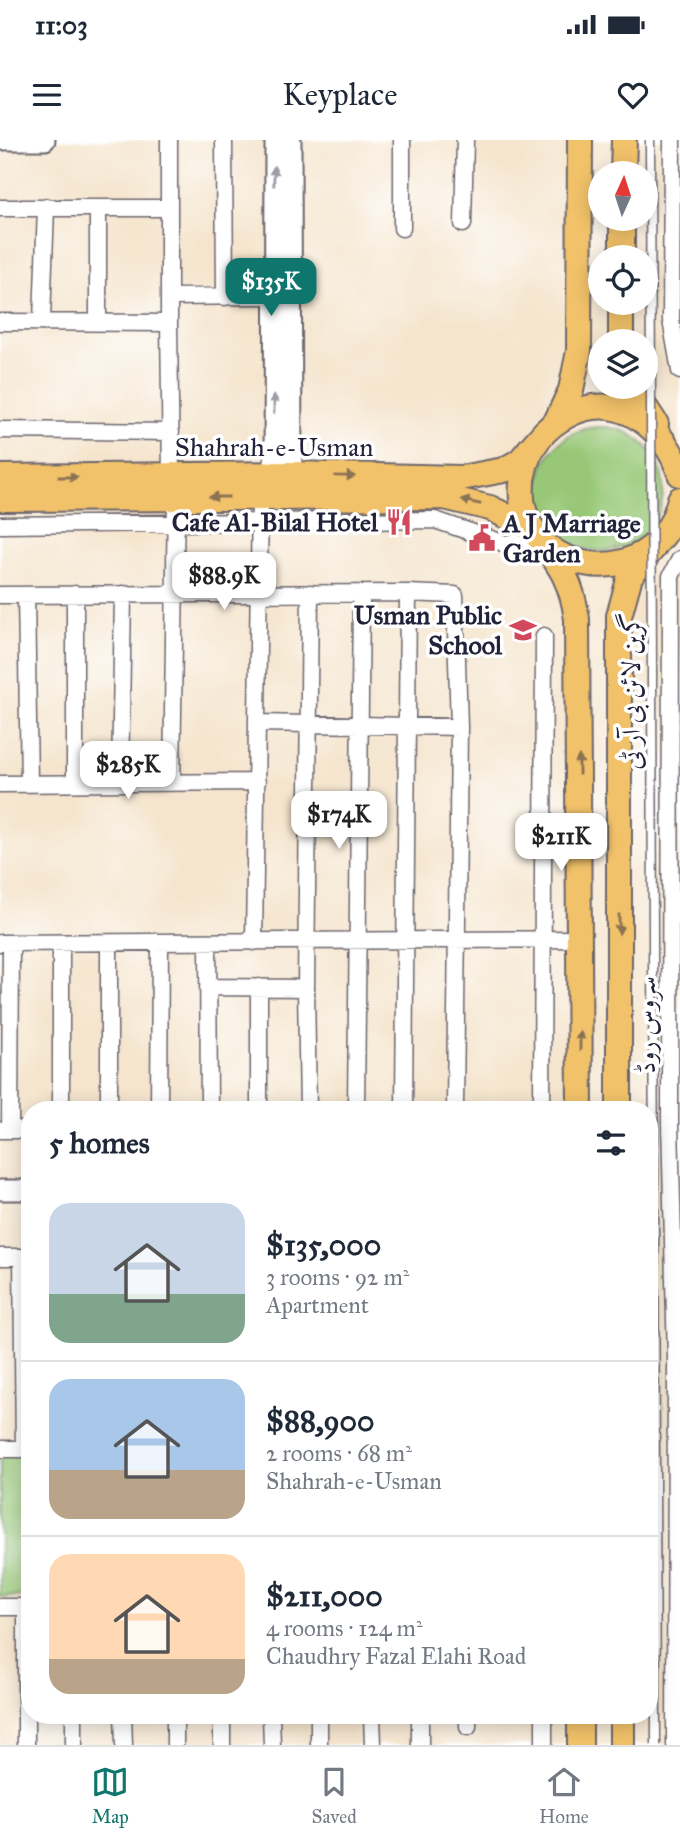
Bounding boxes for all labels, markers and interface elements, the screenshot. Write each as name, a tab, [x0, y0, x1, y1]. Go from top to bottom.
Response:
text: 11:03	[35, 9, 88, 41]
text: Keyplace	[282, 75, 398, 114]
icon: menu	[28, 76, 66, 114]
icon: heart	[614, 76, 652, 114]
north arrow	[588, 161, 658, 231]
map controls	[588, 161, 658, 399]
one-way arrow	[269, 165, 280, 187]
button: locate	[588, 245, 658, 315]
pin: $135K	[222, 258, 320, 318]
text: $135K	[241, 267, 301, 295]
button: layers	[588, 329, 658, 399]
one-way arrow	[268, 392, 280, 414]
street label: Shahrah-e-Usman	[175, 431, 373, 463]
one-way arrow	[334, 470, 356, 481]
one-way arrow	[57, 471, 79, 483]
one-way arrow	[208, 491, 230, 503]
one-way arrow	[459, 496, 481, 507]
place label: Cafe Al-Bilal Hotel	[172, 506, 379, 538]
restaurant icon: Cafe Al-Bilal Hotel	[384, 507, 414, 537]
place label: A J Marriage Garden	[501, 507, 641, 569]
public building icon: A J Marriage Garden	[467, 523, 497, 553]
pin: $88.9K	[167, 552, 281, 612]
text: $88.9K	[188, 561, 260, 589]
place label: Usman Public School	[354, 599, 503, 661]
street label: گرین لائن بی آر ٹی	[614, 612, 650, 770]
school or university icon: Usman Public School	[508, 615, 538, 645]
pin: $285K	[79, 742, 177, 801]
text: $285K	[96, 750, 160, 778]
one-way arrow	[573, 754, 584, 776]
pin: $174K	[290, 792, 388, 851]
text: $174K	[307, 800, 371, 828]
pin: $211K	[512, 814, 610, 873]
text: $211K	[531, 822, 591, 850]
one-way arrow	[613, 913, 625, 935]
street label: سروس روڈ	[630, 976, 663, 1074]
one-way arrow	[574, 1030, 586, 1052]
icon: filters	[592, 1124, 630, 1162]
text: 5 homes	[49, 1125, 150, 1161]
text: $135,000	[266, 1227, 381, 1263]
icon: home	[105, 1231, 189, 1315]
text: 3 rooms · 92 m²	[266, 1263, 409, 1291]
text: Apartment	[266, 1291, 369, 1319]
text: $88,900	[266, 1403, 375, 1439]
icon: home	[105, 1407, 189, 1491]
text: 2 rooms · 68 m²	[266, 1439, 412, 1467]
text: Shahrah-e-Usman	[266, 1467, 442, 1495]
text: $211,000	[266, 1578, 383, 1614]
icon: home	[105, 1582, 189, 1666]
text: 4 rooms · 124 m²	[266, 1614, 423, 1642]
text: Chaudhry Fazal Elahi Road	[266, 1642, 526, 1670]
tab: Map	[91, 1763, 129, 1828]
tab: Saved	[312, 1763, 357, 1828]
tab: Home	[539, 1763, 589, 1828]

